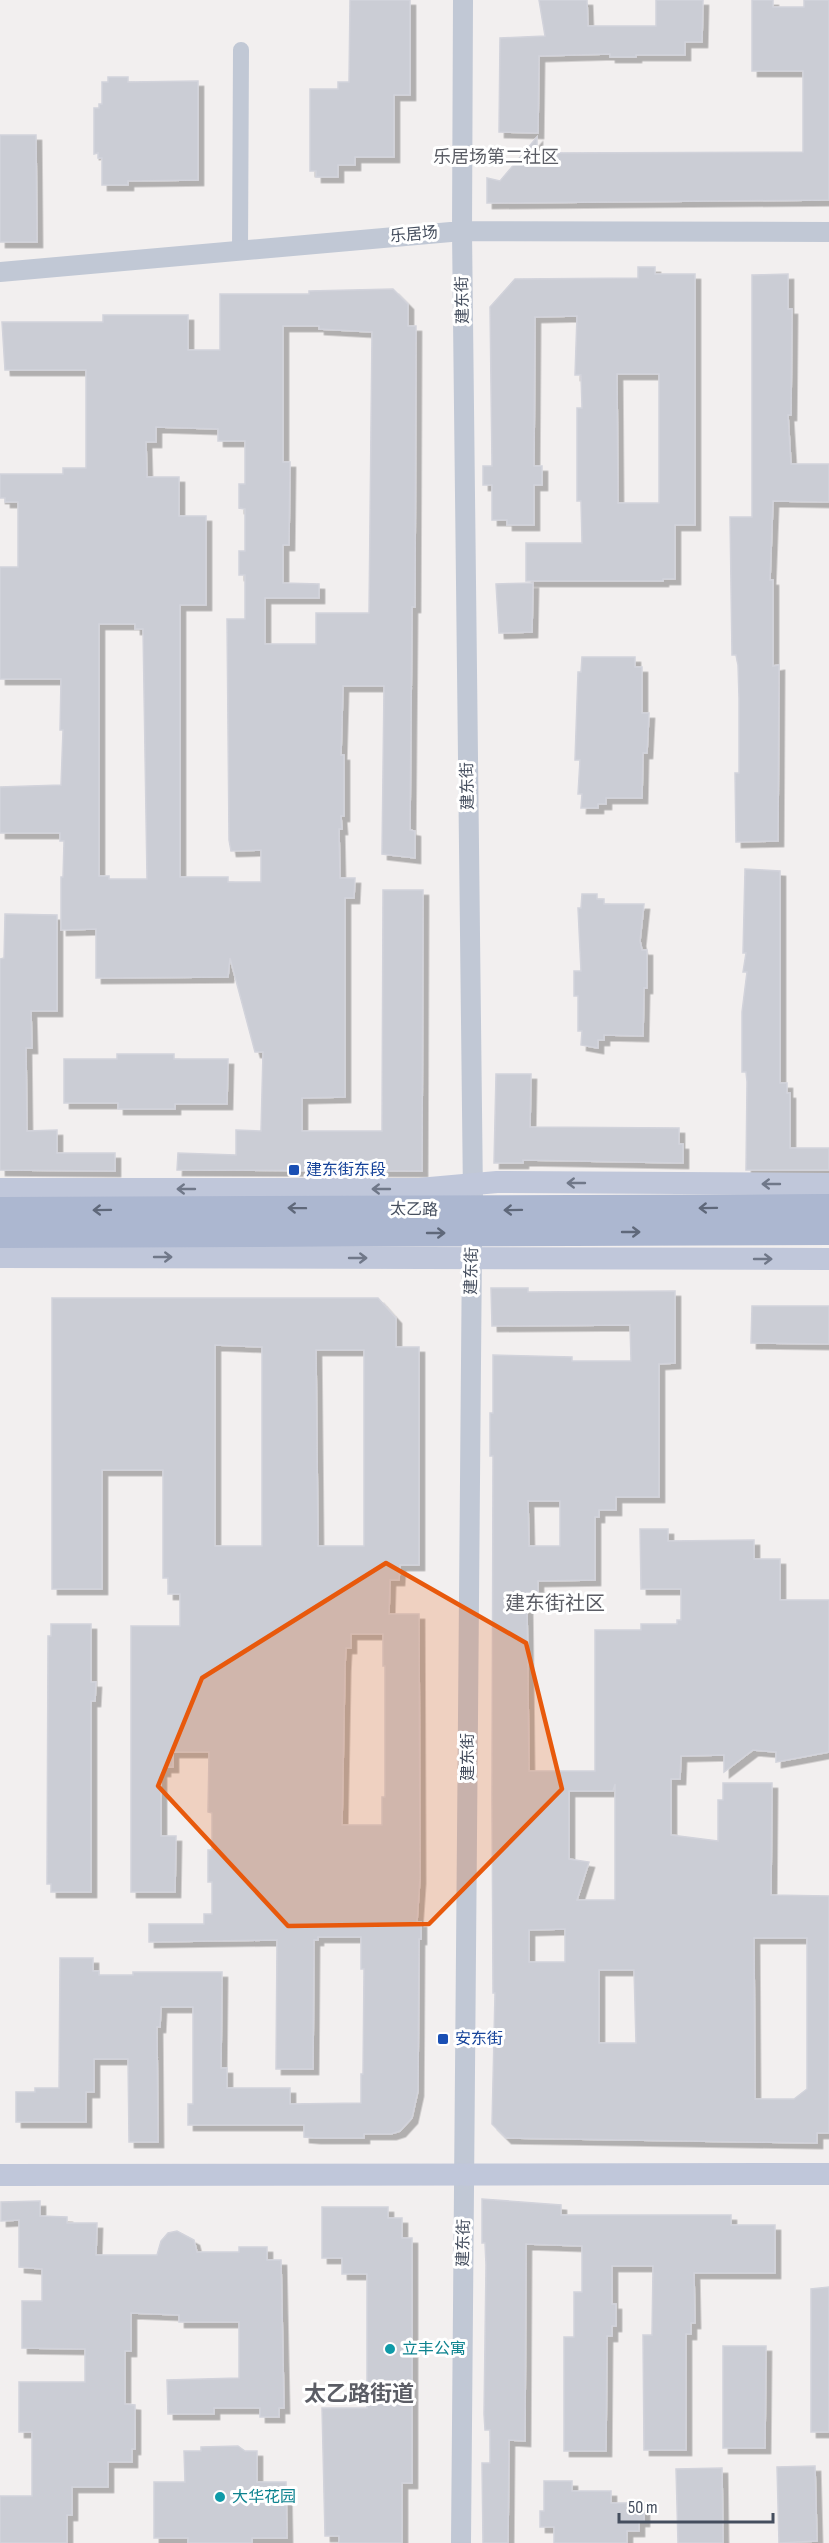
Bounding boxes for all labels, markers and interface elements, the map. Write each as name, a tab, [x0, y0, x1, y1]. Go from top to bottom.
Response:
district label: 乐居场第二社区	[433, 147, 559, 168]
street label: 乐居场	[389, 223, 439, 247]
street label: 建东街	[453, 276, 473, 324]
street label: 建东街	[458, 762, 478, 810]
place label: 建东街东段	[306, 1161, 386, 1180]
marker: 建东街东段	[287, 1163, 301, 1177]
one-way arrow	[566, 1177, 586, 1189]
one-way arrow	[761, 1178, 781, 1190]
one-way arrow	[176, 1183, 196, 1195]
one-way arrow	[371, 1183, 391, 1195]
street label: 太乙路	[390, 1200, 438, 1220]
one-way arrow	[287, 1202, 307, 1214]
one-way arrow	[698, 1202, 718, 1214]
one-way arrow	[92, 1204, 112, 1216]
one-way arrow	[503, 1204, 523, 1216]
one-way arrow	[621, 1226, 641, 1238]
one-way arrow	[426, 1227, 446, 1239]
street label: 建东街	[462, 1247, 482, 1295]
one-way arrow	[153, 1251, 173, 1263]
one-way arrow	[348, 1252, 368, 1264]
one-way arrow	[753, 1253, 773, 1264]
district label: 建东街社区	[505, 1592, 605, 1616]
street label: 建东街	[459, 1733, 478, 1781]
place label: 安东街	[455, 2030, 503, 2049]
marker: 安东街	[436, 2032, 450, 2046]
street label: 建东街	[454, 2219, 474, 2267]
place label: 立丰公寓	[402, 2340, 466, 2359]
marker: 立丰公寓	[383, 2342, 397, 2356]
district label: 太乙路街道	[304, 2381, 414, 2408]
scale bar	[619, 2486, 774, 2524]
place label: 大华花园	[232, 2488, 296, 2507]
marker: 大华花园	[213, 2490, 227, 2504]
text: 50 m	[628, 2497, 658, 2518]

